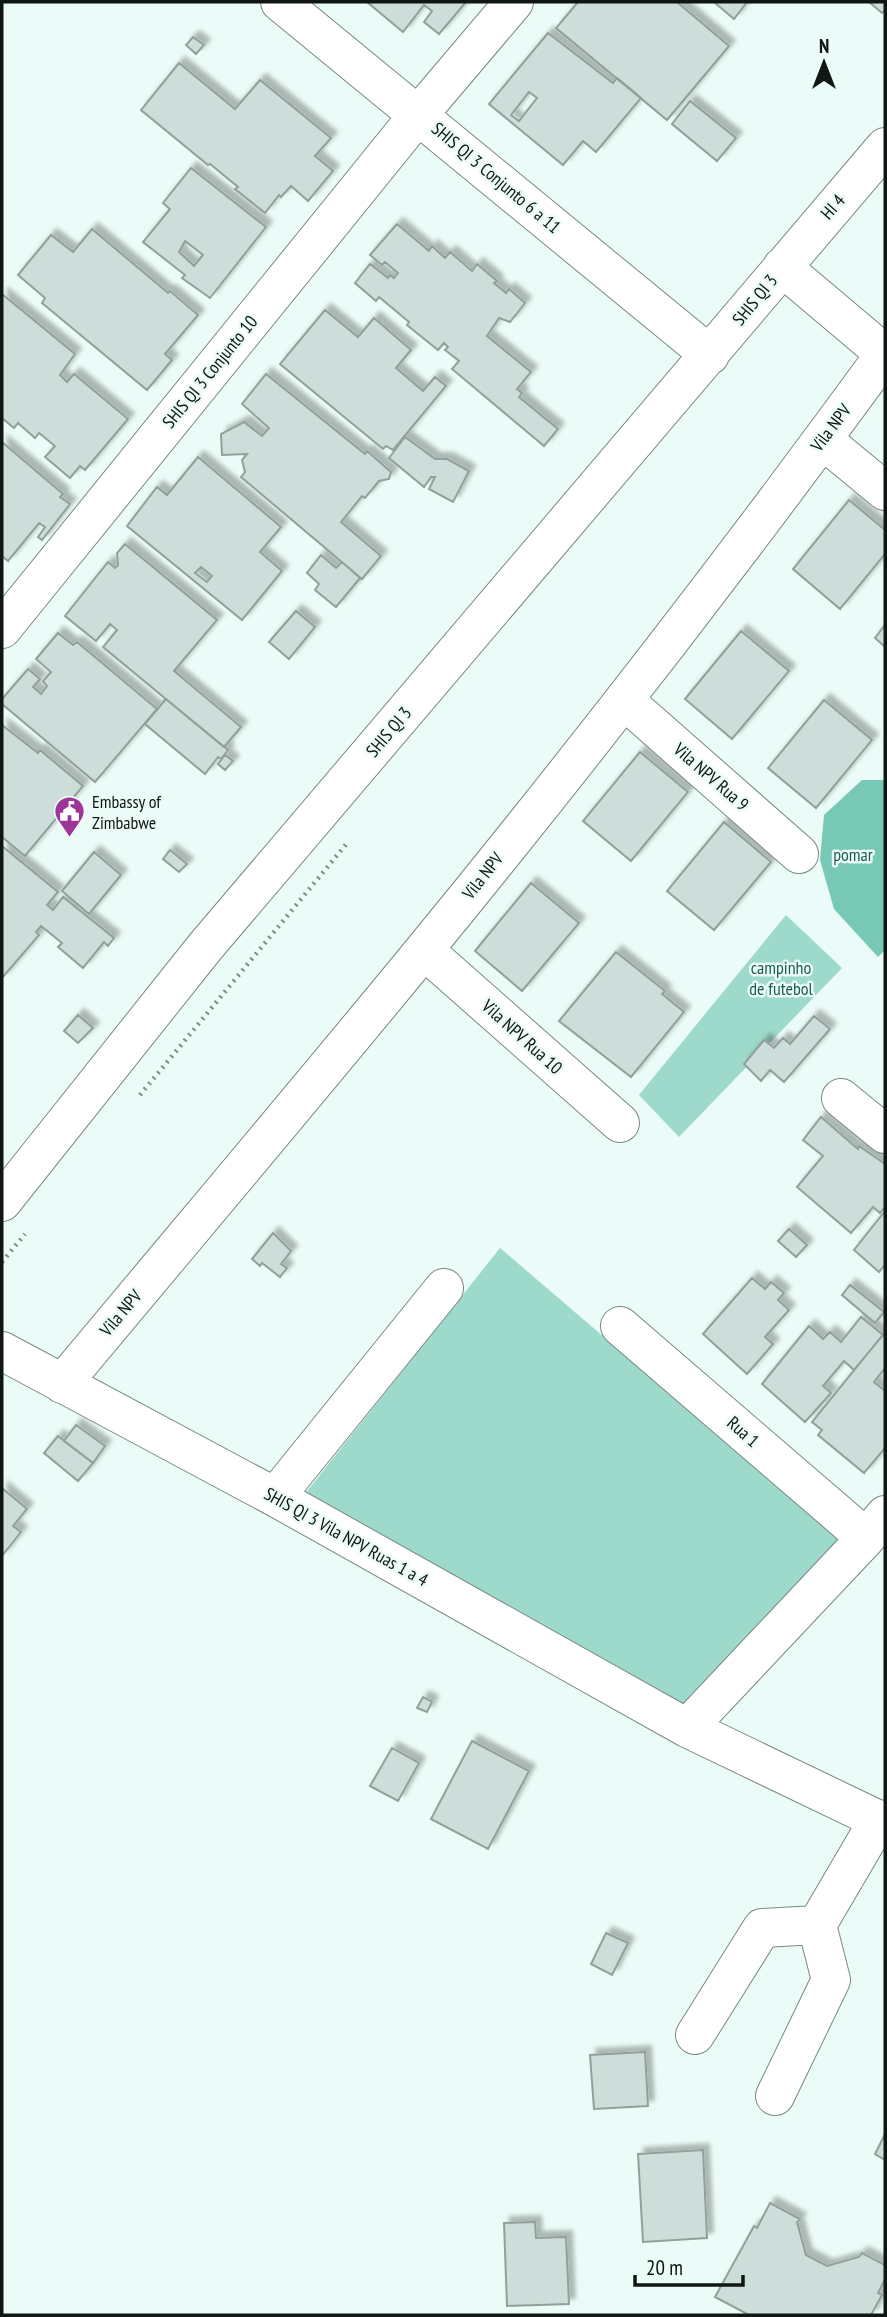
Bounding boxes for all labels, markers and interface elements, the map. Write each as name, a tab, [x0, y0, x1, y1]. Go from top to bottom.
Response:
north arrow	[789, 28, 859, 98]
text: N	[819, 34, 829, 58]
street label: SHIS QI 3 Conjunto 6 a 11	[427, 117, 566, 238]
street label: HI 4	[815, 189, 850, 224]
street label: SHIS QI 3	[727, 269, 782, 330]
street label: SHIS QI 3 Conjunto 10	[157, 311, 262, 433]
street label: Vila NPV	[805, 399, 856, 457]
street label: SHIS QI 3	[361, 702, 416, 762]
street label: Vila NPV Rua 9	[668, 737, 754, 816]
place label: Embassy of Zimbabwe	[92, 790, 162, 834]
public building icon: Embassy of Zimbabwe	[52, 795, 86, 839]
park label: pomar	[833, 843, 873, 866]
street label: Vila NPV	[456, 847, 509, 905]
park label: campinho de futebol	[749, 956, 814, 1000]
street label: Vila NPV Rua 10	[477, 994, 567, 1079]
street label: Vila NPV	[94, 1284, 147, 1341]
street label: Rua 1	[722, 1411, 764, 1452]
street label: SHIS QI 3 Vila NPV Ruas 1 a 4	[260, 1482, 432, 1591]
scale bar	[635, 2244, 744, 2288]
text: 20 m	[646, 2254, 683, 2281]

